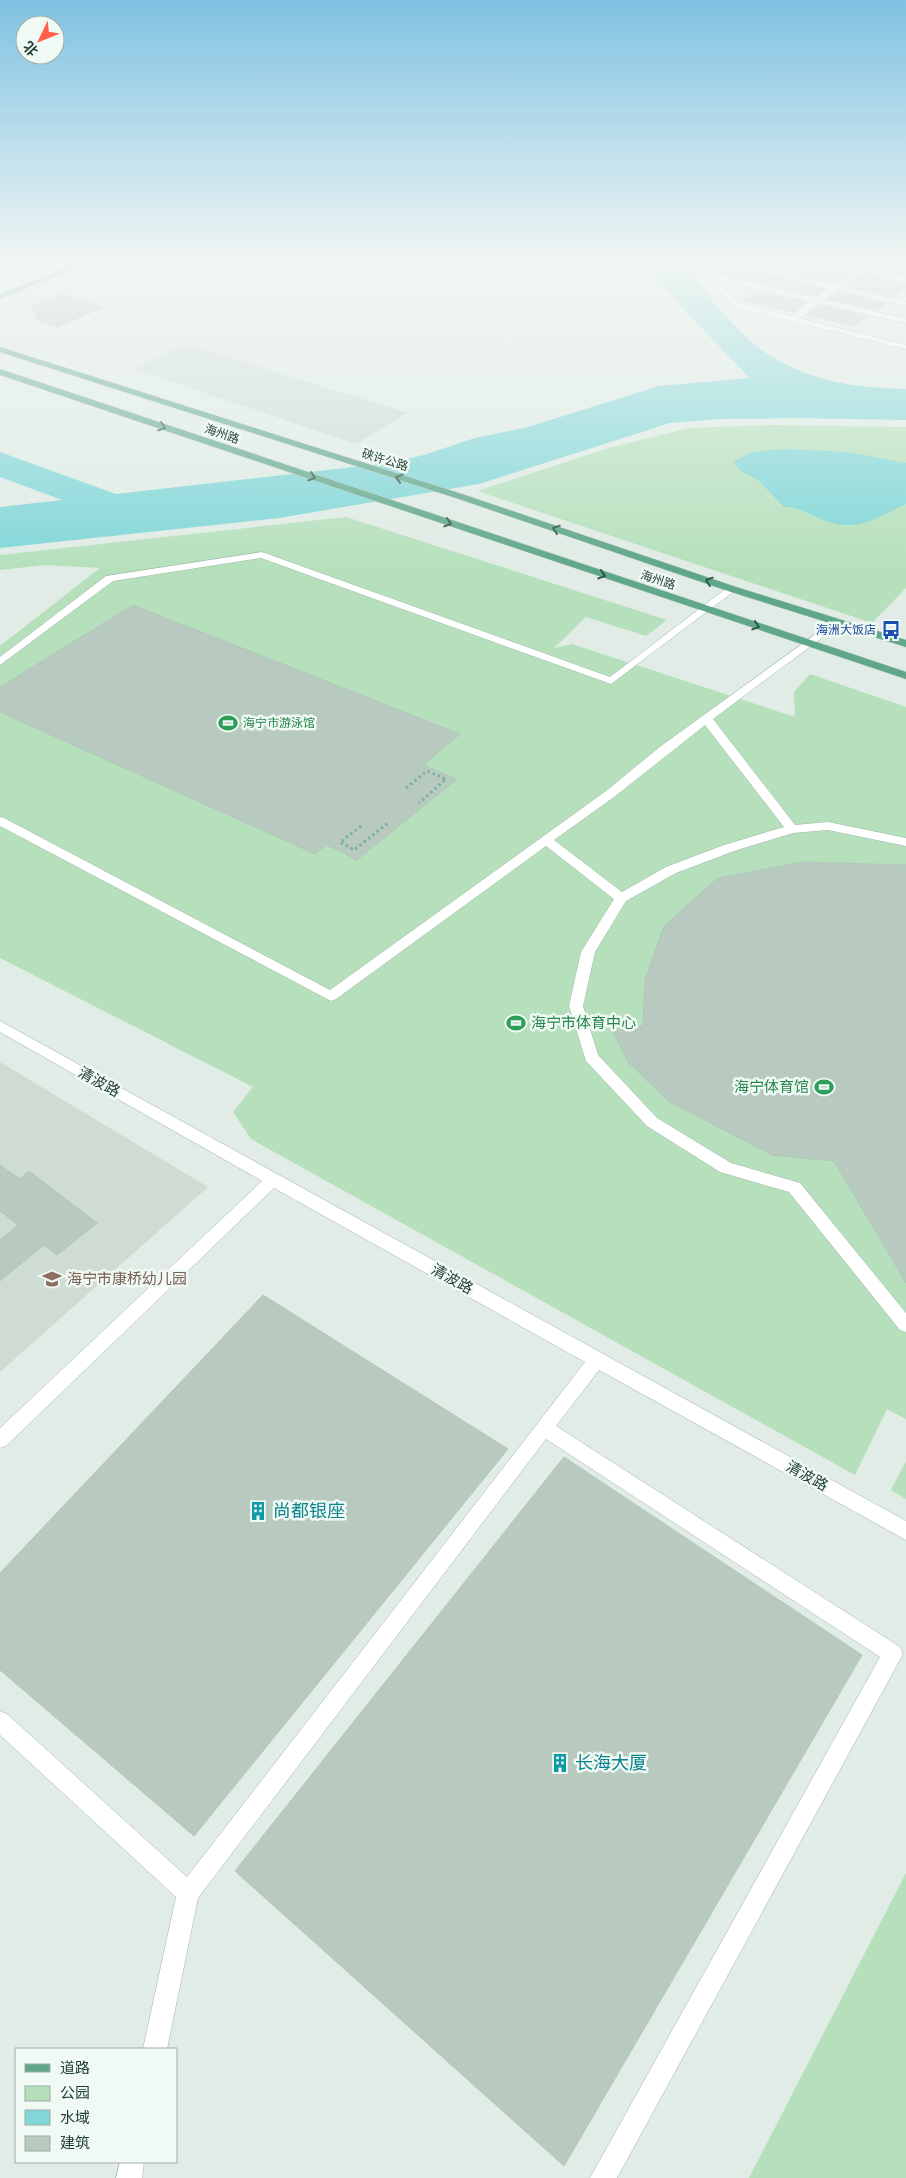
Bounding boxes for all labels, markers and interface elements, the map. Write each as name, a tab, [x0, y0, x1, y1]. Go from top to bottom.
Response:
north arrow	[15, 15, 65, 65]
text: 北	[20, 38, 42, 59]
one-way arrow	[158, 421, 166, 431]
street label: 海州路	[203, 422, 241, 446]
street label: 硖许公路	[360, 446, 410, 474]
one-way arrow	[307, 471, 315, 481]
one-way arrow	[395, 473, 403, 483]
one-way arrow	[444, 517, 452, 527]
one-way arrow	[552, 525, 560, 535]
street label: 海州路	[639, 568, 677, 592]
one-way arrow	[598, 569, 606, 579]
one-way arrow	[706, 577, 714, 587]
bus stop icon: 海洲大饭店	[880, 619, 902, 641]
one-way arrow	[752, 620, 760, 630]
place label: 海洲大饭店	[816, 623, 876, 637]
sports icon: 海宁市游泳馆	[217, 712, 239, 734]
place label: 海宁市游泳馆	[243, 716, 315, 730]
sports icon: 海宁市体育中心	[505, 1012, 527, 1034]
place label: 海宁市体育中心	[531, 1014, 636, 1032]
street label: 清波路	[75, 1063, 123, 1101]
sports icon: 海宁体育馆	[813, 1076, 835, 1098]
place label: 海宁体育馆	[734, 1078, 809, 1096]
street label: 清波路	[428, 1260, 476, 1298]
school or university icon: 海宁市康桥幼儿园	[41, 1268, 63, 1290]
place label: 海宁市康桥幼儿园	[67, 1270, 187, 1288]
street label: 清波路	[783, 1457, 831, 1495]
building icon: 尚都银座	[247, 1500, 269, 1522]
place label: 尚都银座	[273, 1500, 345, 1522]
building icon: 长海大厦	[549, 1752, 571, 1774]
place label: 长海大厦	[575, 1752, 647, 1774]
legend	[15, 2048, 178, 2163]
text: 道路	[60, 2059, 90, 2077]
text: 公园	[60, 2084, 90, 2102]
text: 水域	[60, 2109, 90, 2127]
text: 建筑	[60, 2134, 90, 2152]

